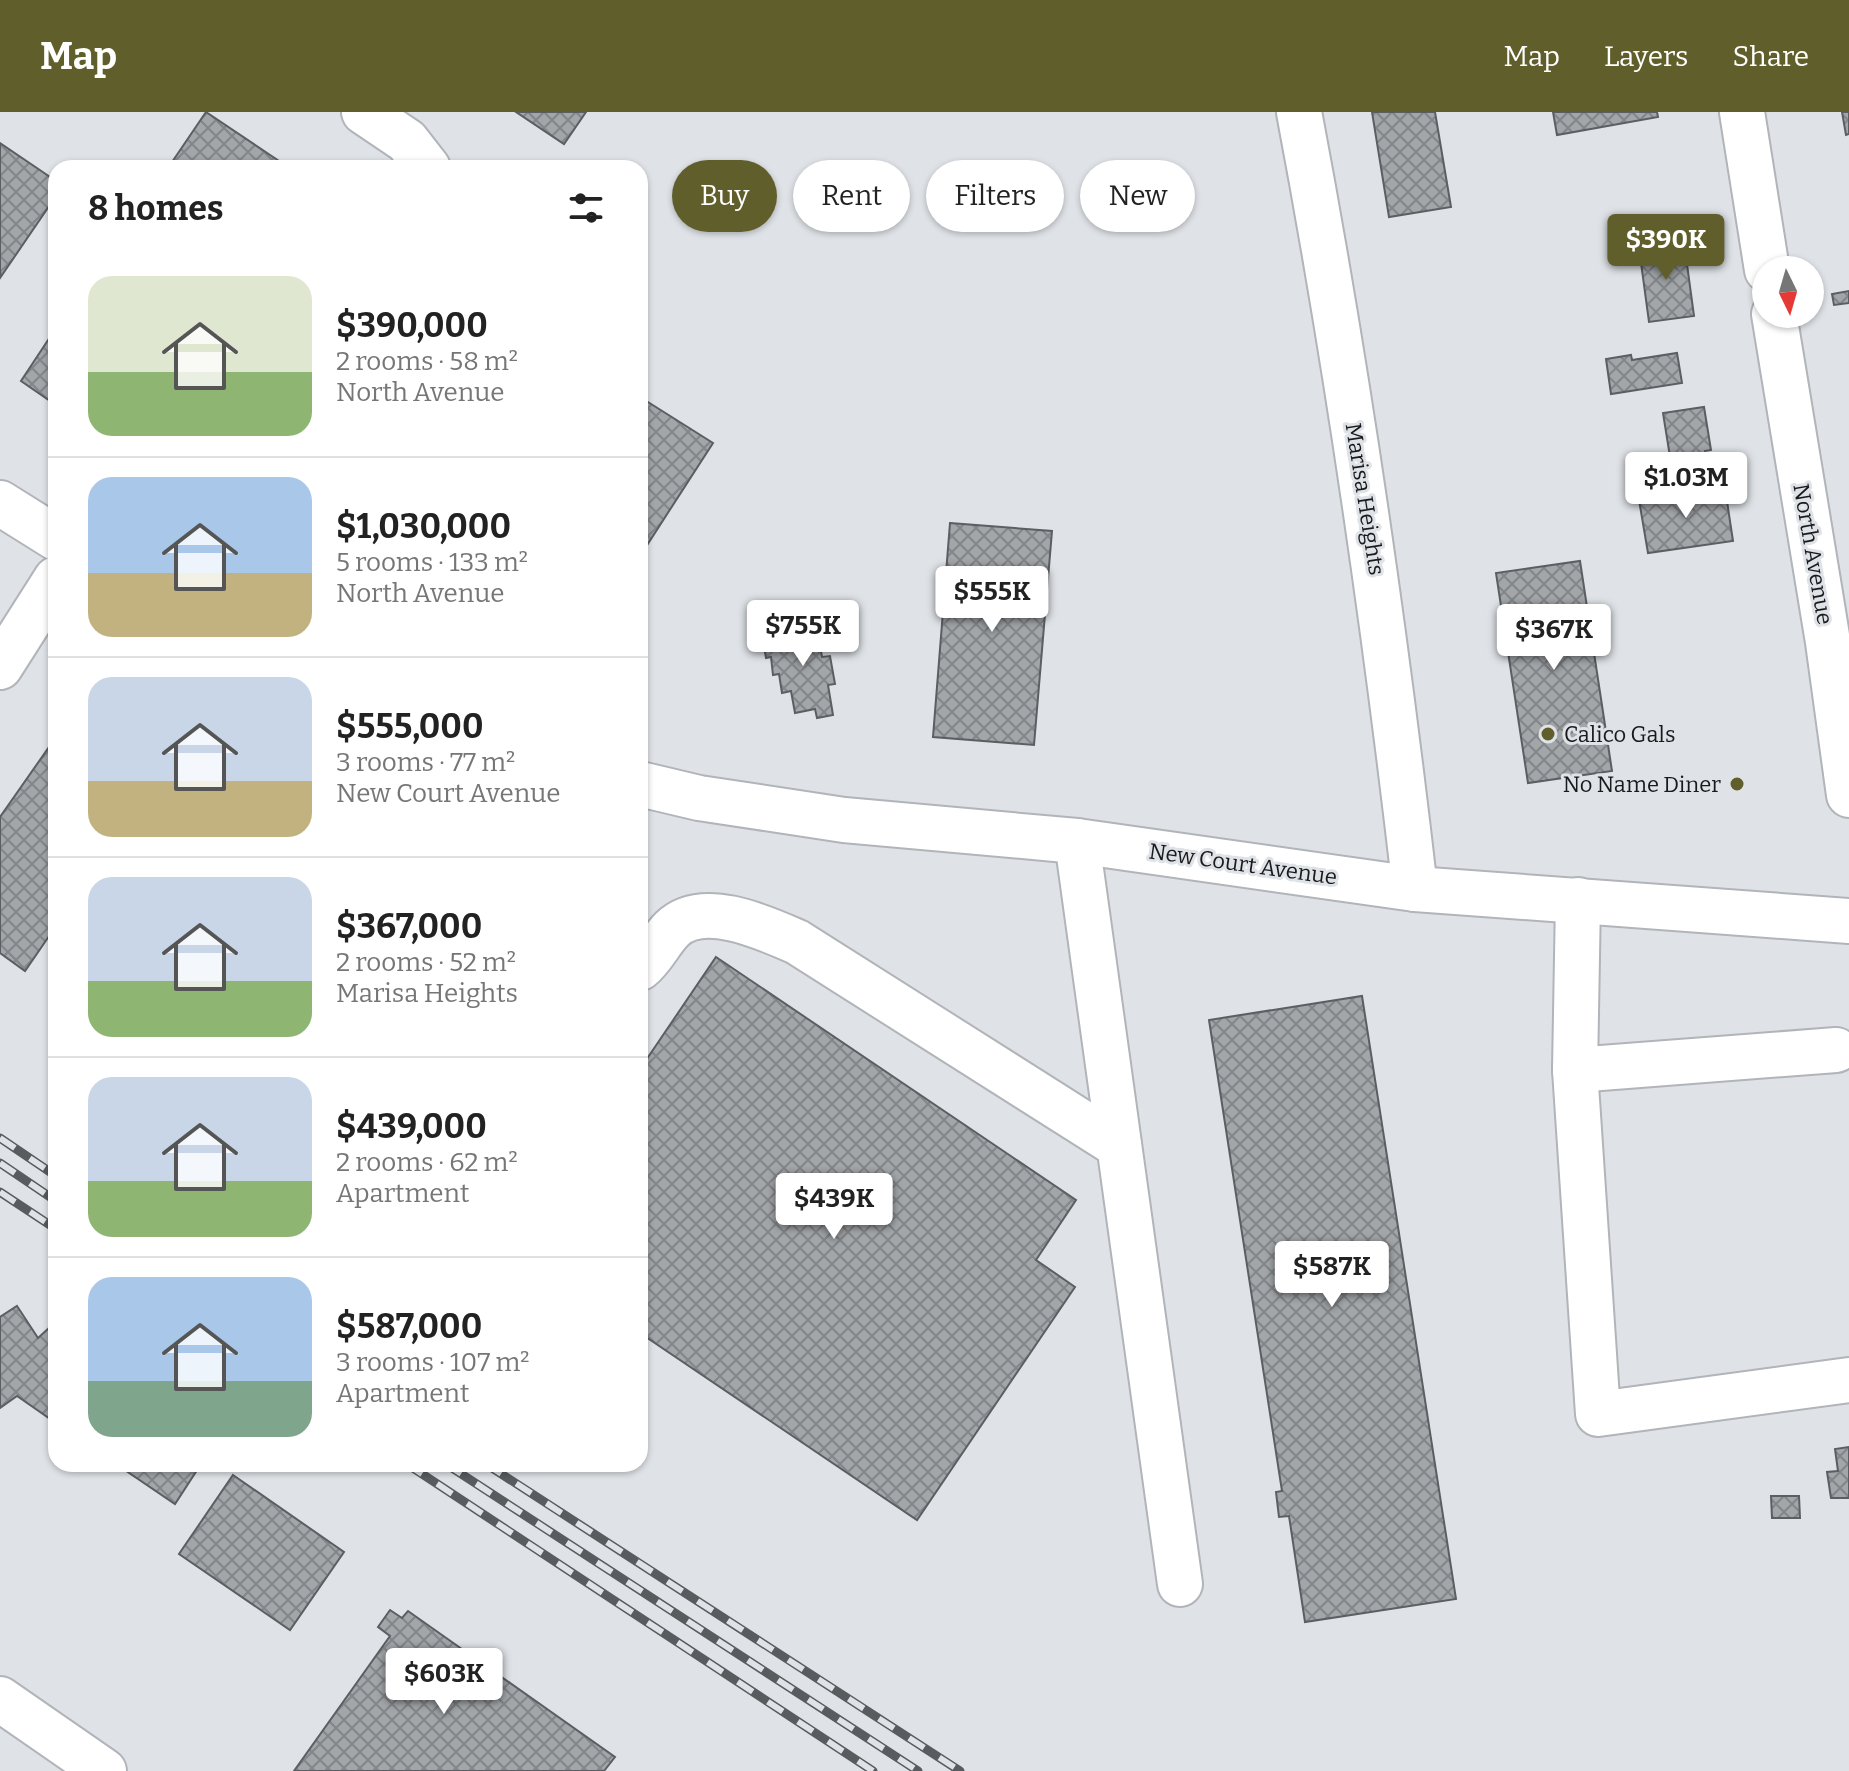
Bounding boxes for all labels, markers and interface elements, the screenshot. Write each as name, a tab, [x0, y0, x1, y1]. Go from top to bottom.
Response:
text: Map	[40, 33, 117, 79]
text: Map	[1503, 40, 1560, 73]
text: Layers	[1604, 40, 1688, 73]
text: Share	[1732, 40, 1809, 73]
chip: Buy	[672, 160, 777, 232]
chip: Rent	[793, 160, 910, 232]
chip: Filters	[926, 160, 1064, 232]
chip: New	[1080, 160, 1195, 232]
icon: filters	[564, 186, 608, 230]
text: 8 homes	[88, 188, 224, 229]
pin: $390K	[1610, 214, 1722, 282]
text: $390K	[1625, 224, 1707, 255]
north arrow	[1752, 256, 1824, 328]
map controls	[1752, 256, 1824, 328]
text: $390,000	[336, 305, 488, 346]
icon: home	[152, 308, 248, 404]
text: 2 rooms · 58 m²	[336, 346, 518, 377]
text: North Avenue	[336, 377, 505, 408]
street label: Marisa Heights	[1340, 421, 1390, 577]
pin: $1.03M	[1621, 452, 1751, 520]
text: $1.03M	[1643, 462, 1729, 493]
street label: North Avenue	[1787, 481, 1839, 627]
text: $1,030,000	[336, 506, 511, 547]
icon: home	[152, 509, 248, 605]
text: 5 rooms · 133 m²	[336, 547, 528, 578]
pin: $555K	[936, 566, 1048, 634]
text: $555K	[953, 576, 1031, 607]
text: North Avenue	[336, 578, 505, 609]
pin: $755K	[747, 600, 859, 668]
pin: $367K	[1498, 604, 1610, 672]
text: $755K	[765, 610, 841, 641]
text: $367K	[1515, 614, 1593, 645]
text: $555,000	[336, 706, 484, 747]
icon: home	[152, 709, 248, 805]
place label: Calico Gals	[1564, 721, 1675, 748]
marker: Calico Gals	[1539, 725, 1557, 743]
text: 3 rooms · 77 m²	[336, 747, 515, 778]
place label: No Name Diner	[1563, 771, 1721, 798]
marker: No Name Diner	[1728, 775, 1746, 793]
text: New Court Avenue	[336, 778, 561, 809]
street label: New Court Avenue	[1147, 837, 1339, 891]
text: $367,000	[336, 906, 482, 947]
icon: home	[152, 909, 248, 1005]
text: 2 rooms · 52 m²	[336, 947, 516, 978]
text: Marisa Heights	[336, 978, 518, 1009]
text: $439,000	[336, 1106, 487, 1147]
icon: home	[152, 1109, 248, 1205]
text: 2 rooms · 62 m²	[336, 1147, 518, 1178]
pin: $439K	[778, 1173, 890, 1241]
text: Apartment	[336, 1178, 469, 1209]
text: $439K	[794, 1183, 874, 1214]
pin: $587K	[1276, 1241, 1388, 1309]
text: $587K	[1293, 1251, 1371, 1282]
text: $587,000	[336, 1306, 482, 1347]
icon: home	[152, 1309, 248, 1405]
text: 3 rooms · 107 m²	[336, 1347, 529, 1378]
text: Apartment	[336, 1378, 469, 1409]
pin: $603K	[388, 1648, 500, 1716]
text: $603K	[404, 1658, 484, 1689]

